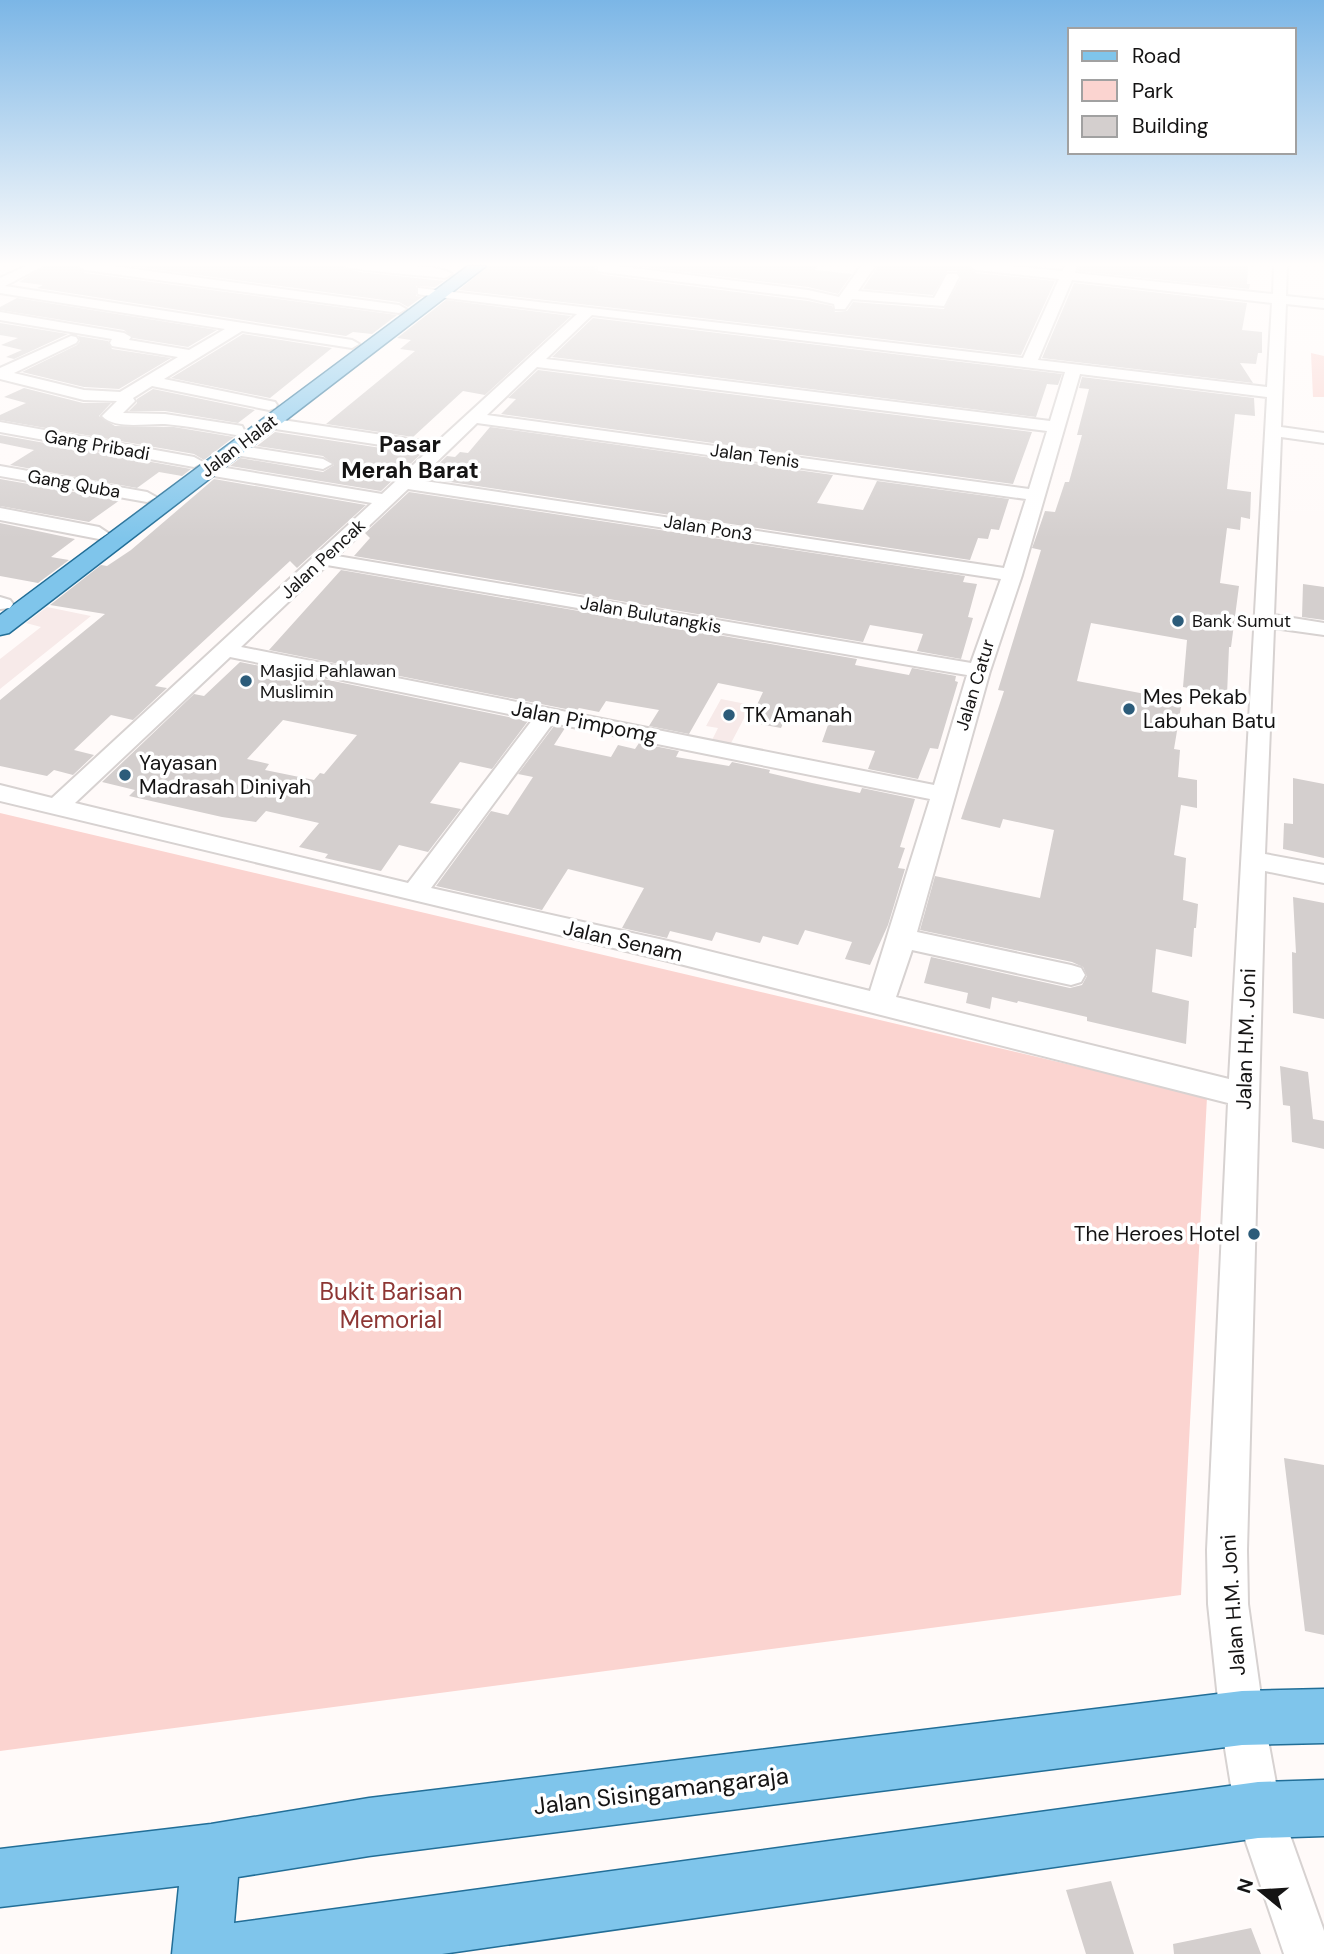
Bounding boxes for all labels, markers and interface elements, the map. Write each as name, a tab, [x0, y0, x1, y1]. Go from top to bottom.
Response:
legend	[1068, 28, 1296, 154]
text: Road	[1132, 42, 1181, 70]
text: Park	[1132, 77, 1174, 105]
text: Building	[1132, 112, 1209, 140]
street label: Jalan Halat	[196, 409, 282, 483]
street label: Gang Pribadi	[42, 424, 152, 466]
district label: Pasar Merah Barat	[341, 429, 479, 485]
street label: Jalan Tenis	[709, 438, 801, 474]
street label: Gang Quba	[26, 464, 122, 504]
street label: Jalan Pon3	[662, 509, 754, 547]
street label: Jalan Pencak	[276, 514, 370, 604]
street label: Jalan Bulutangkis	[579, 591, 723, 639]
place label: Bank Sumut	[1192, 609, 1291, 633]
marker: Bank Sumut	[1170, 613, 1186, 629]
street label: Jalan Catur	[950, 636, 1000, 734]
place label: Masjid Pahlawan Muslimin	[260, 659, 396, 704]
marker: Masjid Pahlawan Muslimin	[238, 673, 254, 689]
place label: Mes Pekab Labuhan Batu	[1143, 683, 1276, 735]
street label: Jalan Pimpomg	[509, 694, 659, 750]
place label: TK Amanah	[743, 701, 852, 729]
marker: Mes Pekab Labuhan Batu	[1121, 701, 1137, 717]
marker: TK Amanah	[721, 707, 737, 723]
place label: Yayasan Madrasah Diniyah	[139, 749, 311, 801]
marker: Yayasan Madrasah Diniyah	[117, 767, 133, 783]
street label: Jalan Senam	[560, 914, 686, 968]
street label: Jalan H.M. Joni	[1230, 968, 1262, 1110]
place label: The Heroes Hotel	[1074, 1220, 1240, 1248]
marker: The Heroes Hotel	[1246, 1226, 1262, 1242]
park label: Bukit Barisan Memorial	[320, 1276, 462, 1335]
street label: Jalan H.M. Joni	[1214, 1533, 1252, 1677]
street label: Jalan Sisingamangaraja	[532, 1759, 790, 1822]
north arrow	[1226, 1856, 1296, 1926]
text: N	[1231, 1875, 1259, 1896]

